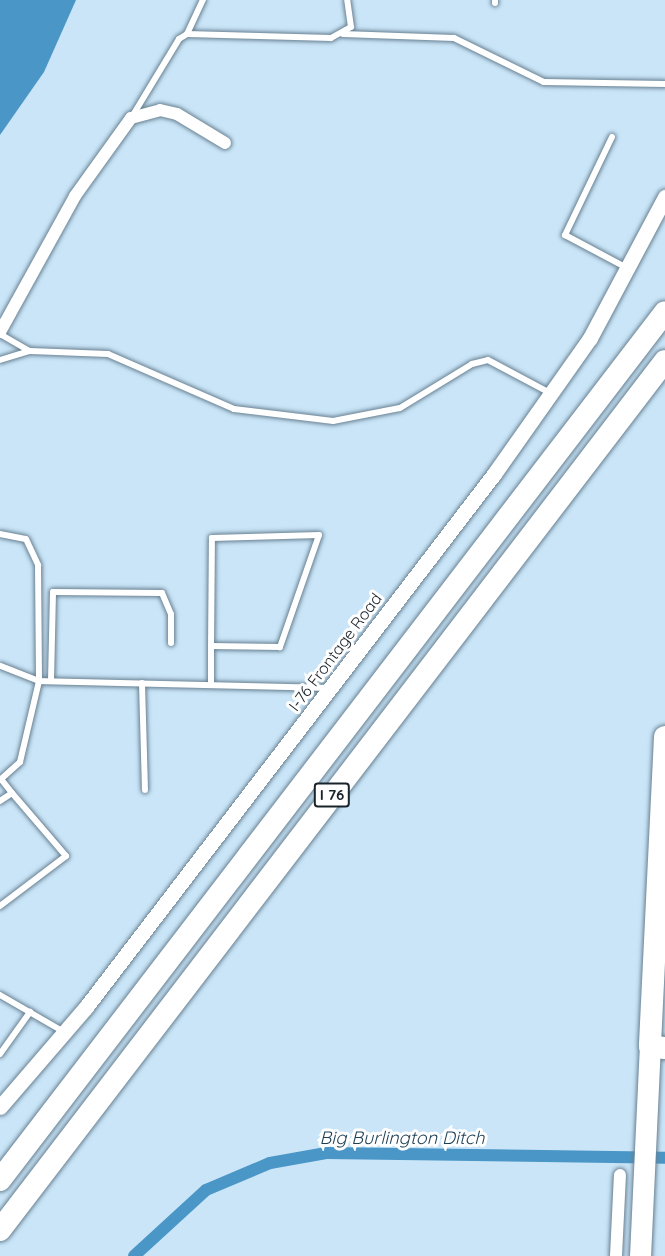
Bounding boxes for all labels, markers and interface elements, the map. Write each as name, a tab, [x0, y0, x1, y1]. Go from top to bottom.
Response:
street label: I-76 Frontage Road	[284, 589, 386, 715]
road number: I 76	[312, 783, 352, 807]
water label: Big Burlington Ditch	[320, 1127, 484, 1149]

